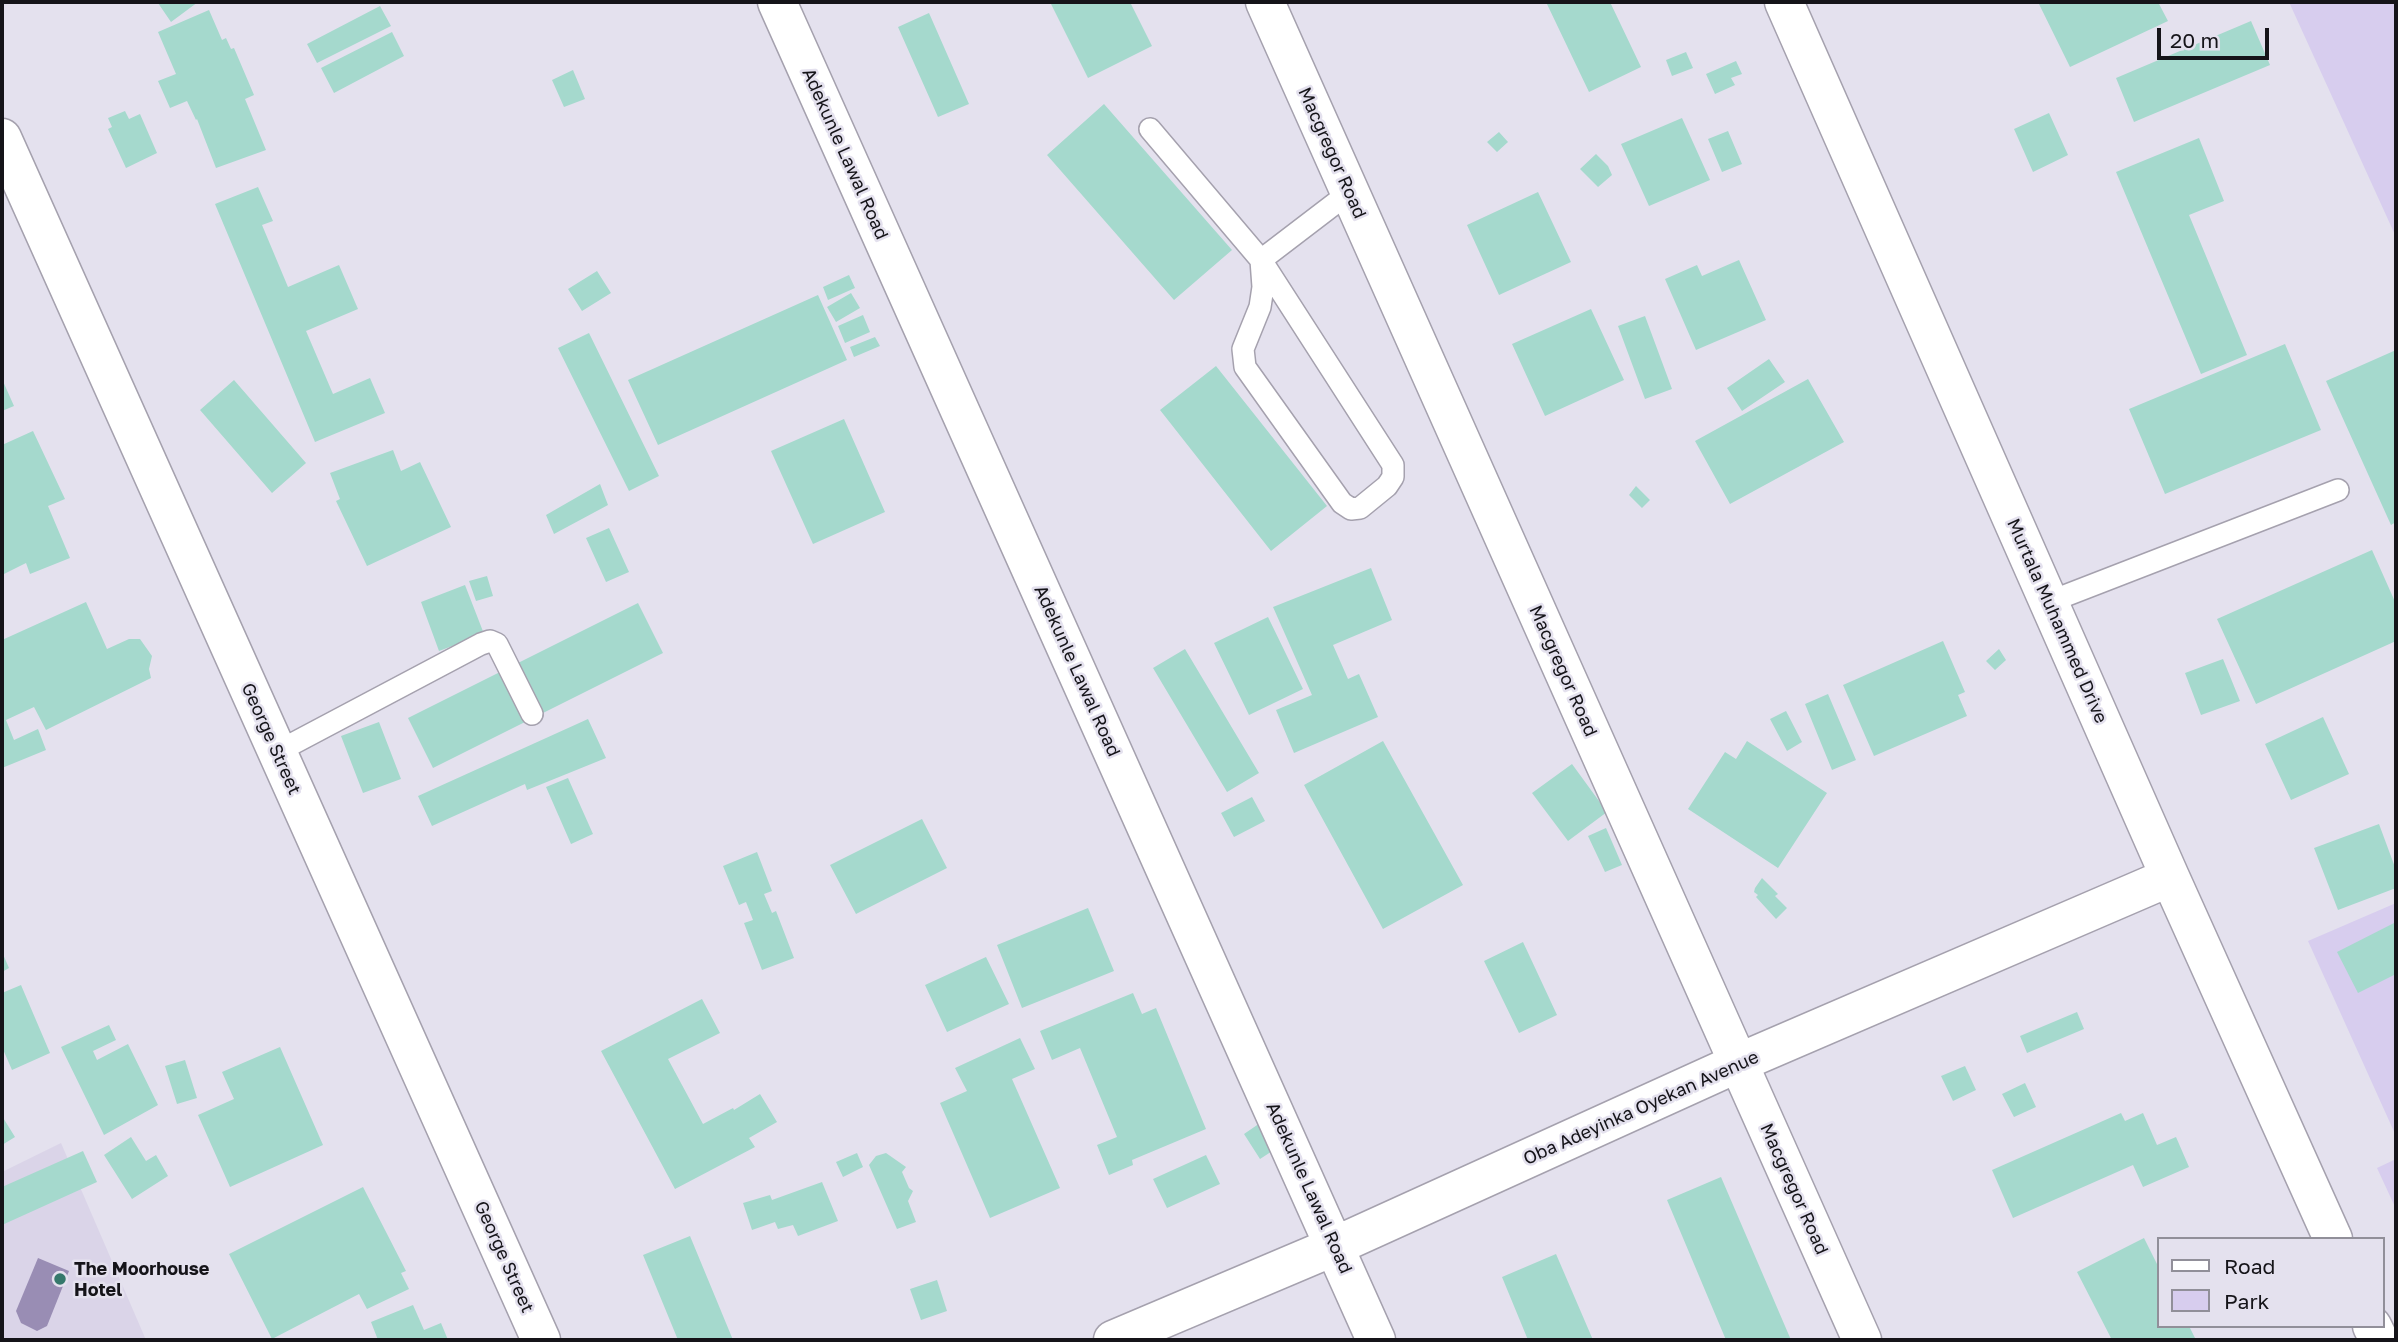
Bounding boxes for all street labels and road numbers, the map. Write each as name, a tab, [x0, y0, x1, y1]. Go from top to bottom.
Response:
street label: Adekunle Lawal Road	[797, 65, 893, 243]
street label: Macgregor Road	[1293, 84, 1371, 222]
street label: Murtala Muhammed Drive	[2002, 515, 2112, 727]
street label: Adekunle Lawal Road	[1029, 582, 1125, 760]
street label: Macgregor Road	[1524, 602, 1602, 740]
street label: George Street	[237, 680, 305, 798]
street label: Oba Adeyinka Oyekan Avenue	[1520, 1046, 1762, 1170]
street label: Adekunle Lawal Road	[1261, 1099, 1357, 1277]
street label: Macgregor Road	[1755, 1120, 1833, 1258]
street label: George Street	[470, 1198, 538, 1316]

